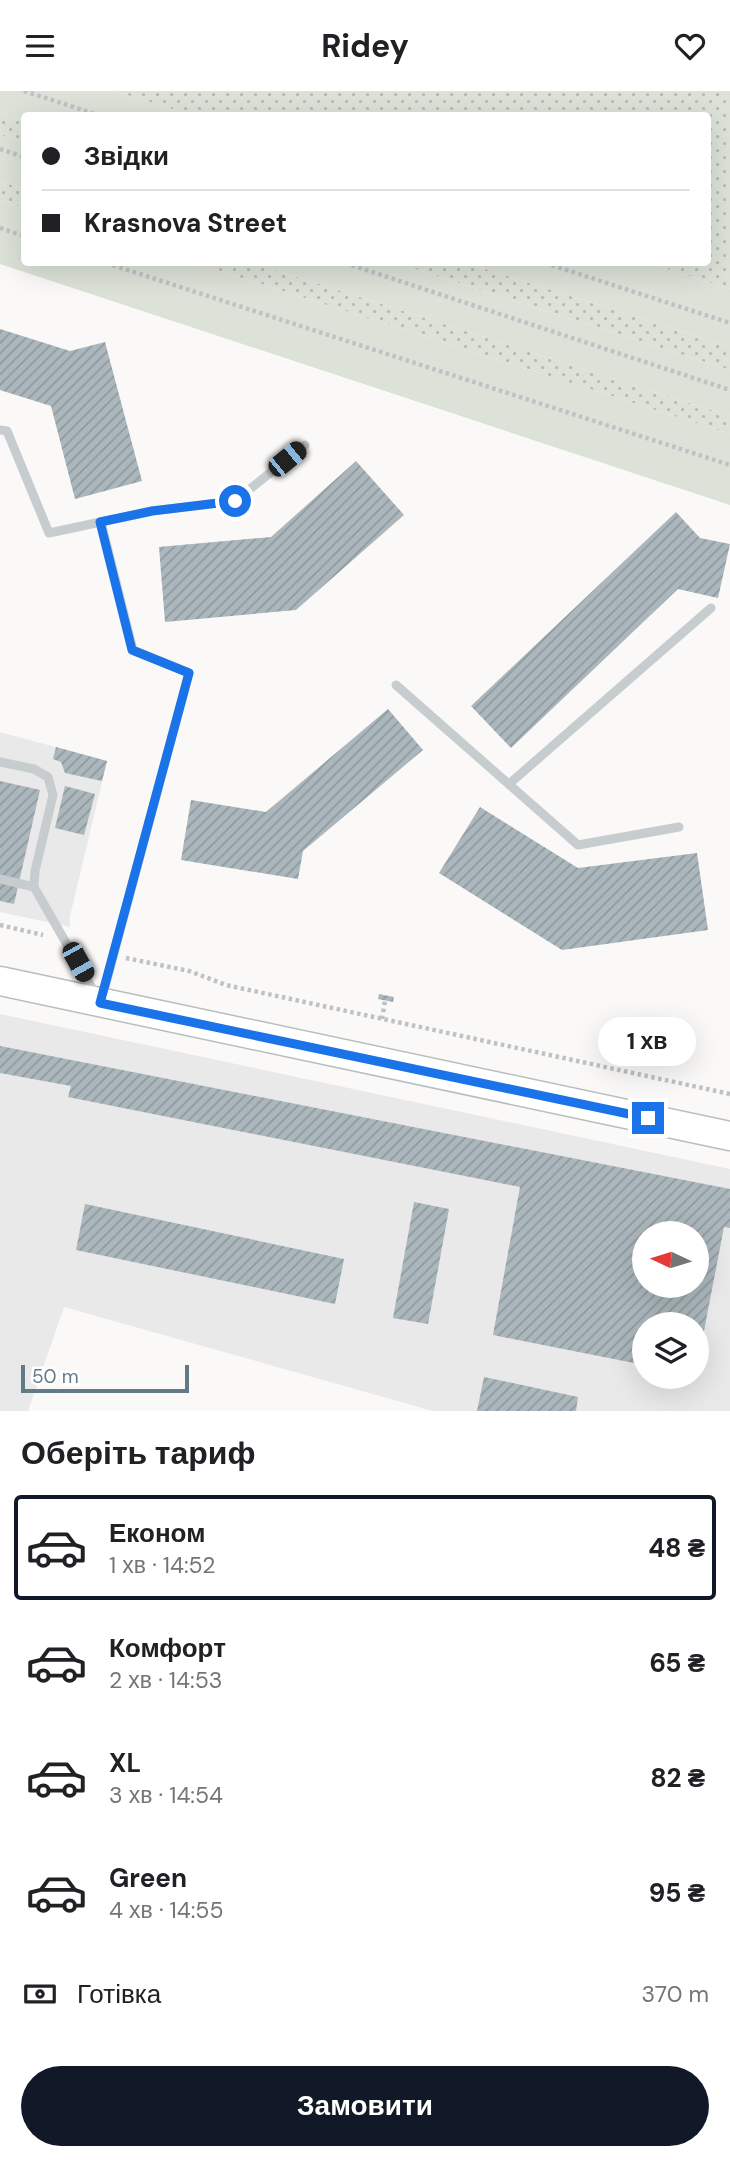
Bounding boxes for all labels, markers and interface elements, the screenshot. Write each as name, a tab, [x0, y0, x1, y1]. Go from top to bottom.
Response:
text: Ridey	[321, 25, 409, 67]
icon: menu	[21, 27, 59, 65]
icon: heart	[671, 27, 709, 65]
text: Звідки	[84, 139, 169, 173]
text: Krasnova Street	[84, 206, 287, 240]
car	[265, 438, 310, 480]
route start	[219, 485, 251, 517]
car	[59, 939, 98, 985]
callout: 1 хв	[599, 1017, 697, 1065]
text: 1 хв	[627, 1026, 667, 1056]
route end	[632, 1102, 664, 1134]
north arrow	[632, 1221, 709, 1299]
map controls	[632, 1221, 709, 1389]
button: layers	[632, 1312, 709, 1389]
scale bar	[21, 1362, 189, 1394]
text: 50 m	[32, 1364, 79, 1389]
text: Оберіть тариф	[21, 1432, 255, 1474]
icon: car	[25, 1516, 88, 1579]
text: Економ	[109, 1516, 205, 1550]
text: 48 ₴	[648, 1531, 705, 1565]
text: 1 хв · 14:52	[109, 1550, 215, 1580]
icon: car	[25, 1631, 88, 1694]
text: Комфорт	[109, 1631, 226, 1665]
text: 65 ₴	[649, 1646, 705, 1680]
text: 2 хв · 14:53	[109, 1665, 222, 1695]
icon: car	[25, 1746, 88, 1809]
text: XL	[109, 1746, 141, 1780]
text: 82 ₴	[650, 1761, 705, 1795]
text: 3 хв · 14:54	[109, 1780, 223, 1810]
icon: car	[25, 1861, 88, 1924]
text: Green	[109, 1861, 187, 1895]
text: 95 ₴	[649, 1876, 705, 1910]
text: 4 хв · 14:55	[109, 1895, 223, 1925]
icon: cash	[21, 1975, 59, 2013]
text: Готівка	[77, 1977, 161, 2011]
text: 370 m	[641, 1979, 709, 2009]
button: Замовити	[21, 2066, 709, 2146]

